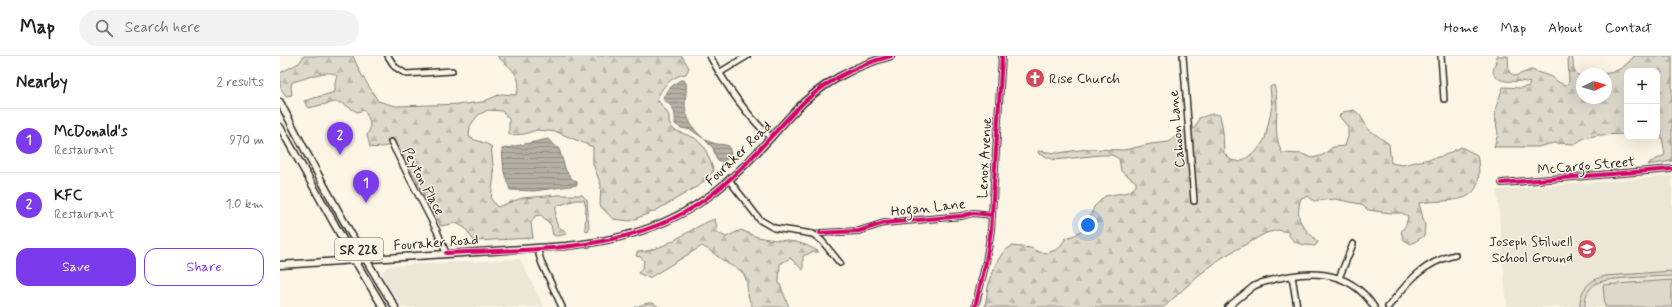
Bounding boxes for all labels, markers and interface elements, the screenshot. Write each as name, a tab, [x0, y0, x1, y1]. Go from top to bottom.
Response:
search box	[79, 10, 359, 46]
text: Map	[20, 15, 55, 40]
icon: search	[93, 17, 115, 39]
text: Search here	[125, 18, 200, 38]
text: Home	[1444, 19, 1478, 37]
text: Map	[1500, 19, 1526, 37]
text: About	[1548, 19, 1583, 37]
text: Contact	[1605, 19, 1652, 37]
church icon: Rise Church	[1024, 67, 1046, 89]
north arrow	[1576, 68, 1612, 104]
map controls	[1624, 68, 1660, 140]
button: +	[1624, 68, 1660, 104]
place label: Rise Church	[1049, 70, 1120, 88]
text: Nearby	[16, 71, 68, 93]
text: 2 results	[217, 74, 264, 91]
street label: Cahoon Lane	[1165, 89, 1189, 169]
button: −	[1624, 104, 1660, 140]
street label: Lenox Avenue	[974, 117, 996, 199]
street label: Fouraker Road	[702, 118, 776, 190]
text: McDonald's	[54, 122, 128, 142]
pin: 2	[327, 122, 353, 155]
text: 1	[26, 132, 32, 149]
text: 970 m	[229, 132, 264, 149]
text: Restaurant	[54, 142, 114, 159]
street label: Peyton Place	[398, 144, 449, 219]
street label: McCargo Street	[1537, 153, 1636, 181]
pin: 1	[353, 170, 379, 203]
text: KFC	[54, 186, 82, 206]
street label: Hogan Lane	[890, 195, 967, 223]
text: 2	[26, 196, 32, 213]
text: 1.0 km	[226, 196, 264, 213]
text: Restaurant	[54, 206, 114, 223]
your location	[1078, 215, 1098, 235]
street label: Fouraker Road	[393, 231, 479, 255]
place label: Joseph Stilwell School Ground	[1489, 233, 1573, 267]
road number: SR 228	[335, 238, 383, 260]
school or university icon: Joseph Stilwell School Ground	[1576, 238, 1598, 260]
button: Save	[16, 248, 136, 286]
button: Share	[144, 248, 264, 286]

